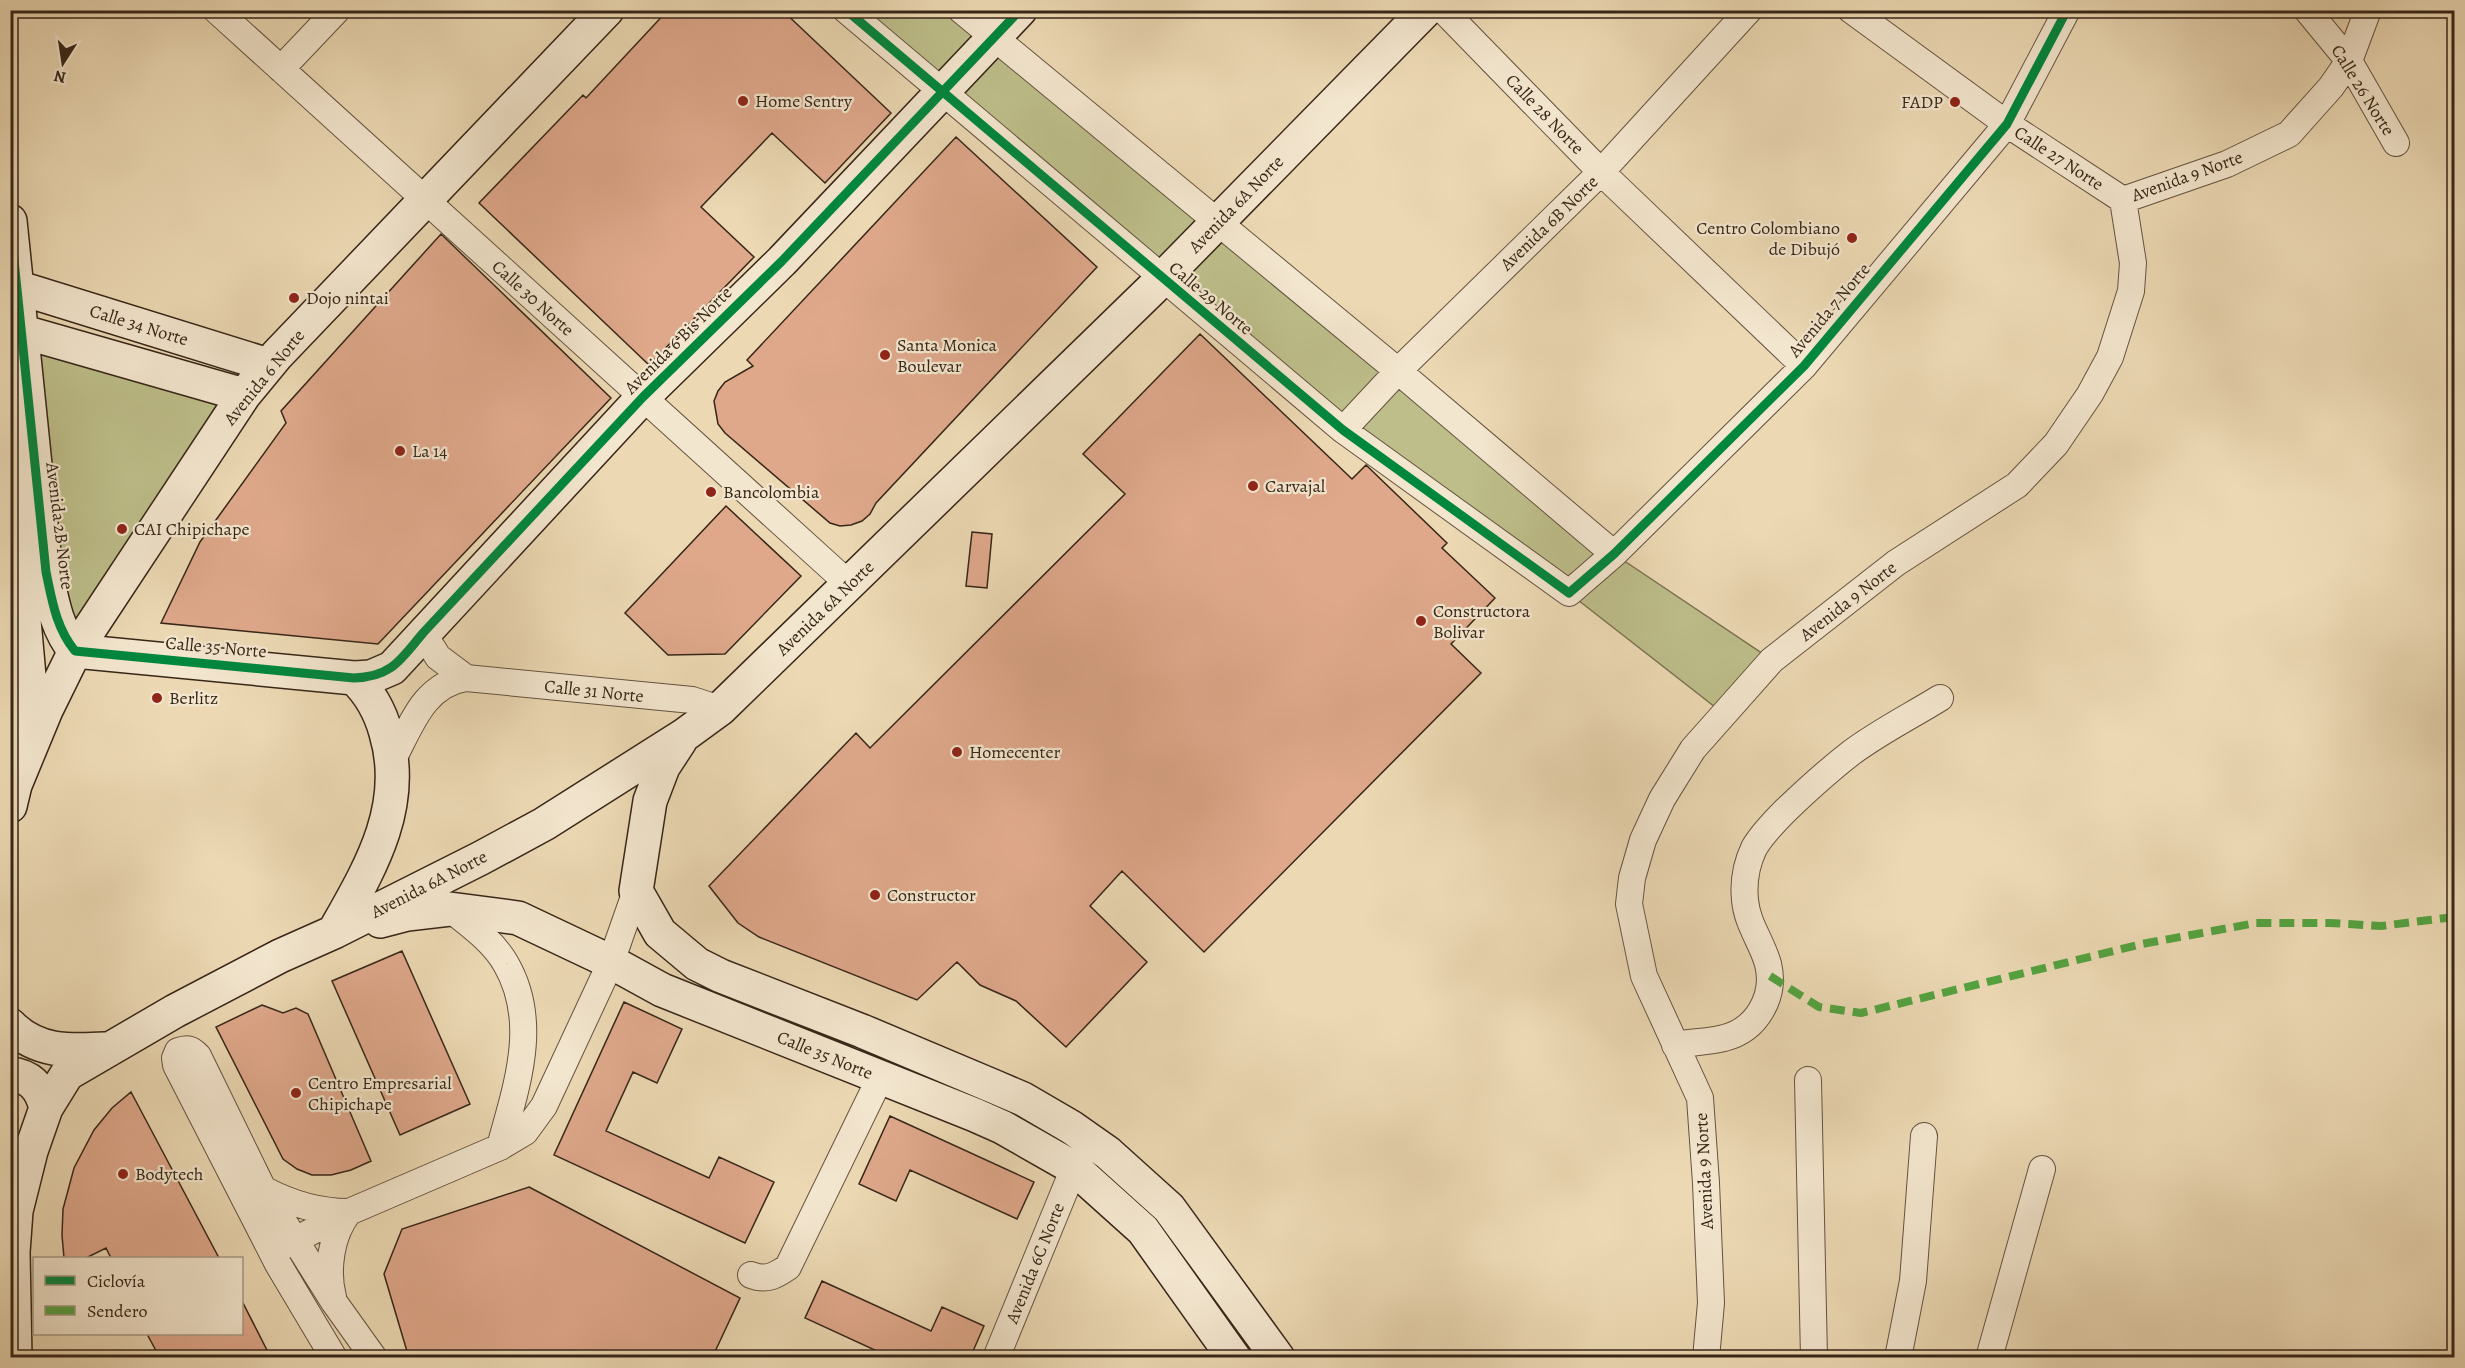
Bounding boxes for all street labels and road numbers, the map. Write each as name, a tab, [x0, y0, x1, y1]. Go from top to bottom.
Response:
street label: Calle 26 Norte	[2326, 40, 2400, 140]
street label: Calle 28 Norte	[1500, 68, 1590, 160]
street label: Calle 27 Norte	[2010, 120, 2108, 196]
street label: Avenida 9 Norte	[2127, 145, 2246, 208]
street label: Avenida 6A Norte	[1182, 150, 1289, 259]
street label: Avenida 6B Norte	[1494, 170, 1603, 277]
street label: Calle 30 Norte	[487, 255, 579, 341]
street label: Calle 29 Norte	[1164, 256, 1258, 340]
street label: Avenida 7 Norte	[1782, 258, 1875, 363]
street label: Avenida 6 Bis Norte	[618, 281, 737, 400]
street label: Calle 34 Norte	[87, 299, 191, 351]
street label: Avenida 6 Norte	[217, 324, 310, 431]
street label: Avenida 2B Norte	[40, 460, 80, 591]
street label: Avenida 6A Norte	[770, 555, 879, 662]
street label: Avenida 9 Norte	[1794, 556, 1901, 647]
street label: Calle 35 Norte	[164, 631, 268, 663]
street label: Calle 31 Norte	[543, 674, 645, 708]
street label: Avenida 6A Norte	[366, 844, 491, 924]
street label: Calle 35 Norte	[774, 1025, 876, 1085]
street label: Avenida 9 Norte	[1689, 1112, 1719, 1231]
street label: Avenida 6C Norte	[1000, 1199, 1070, 1328]

